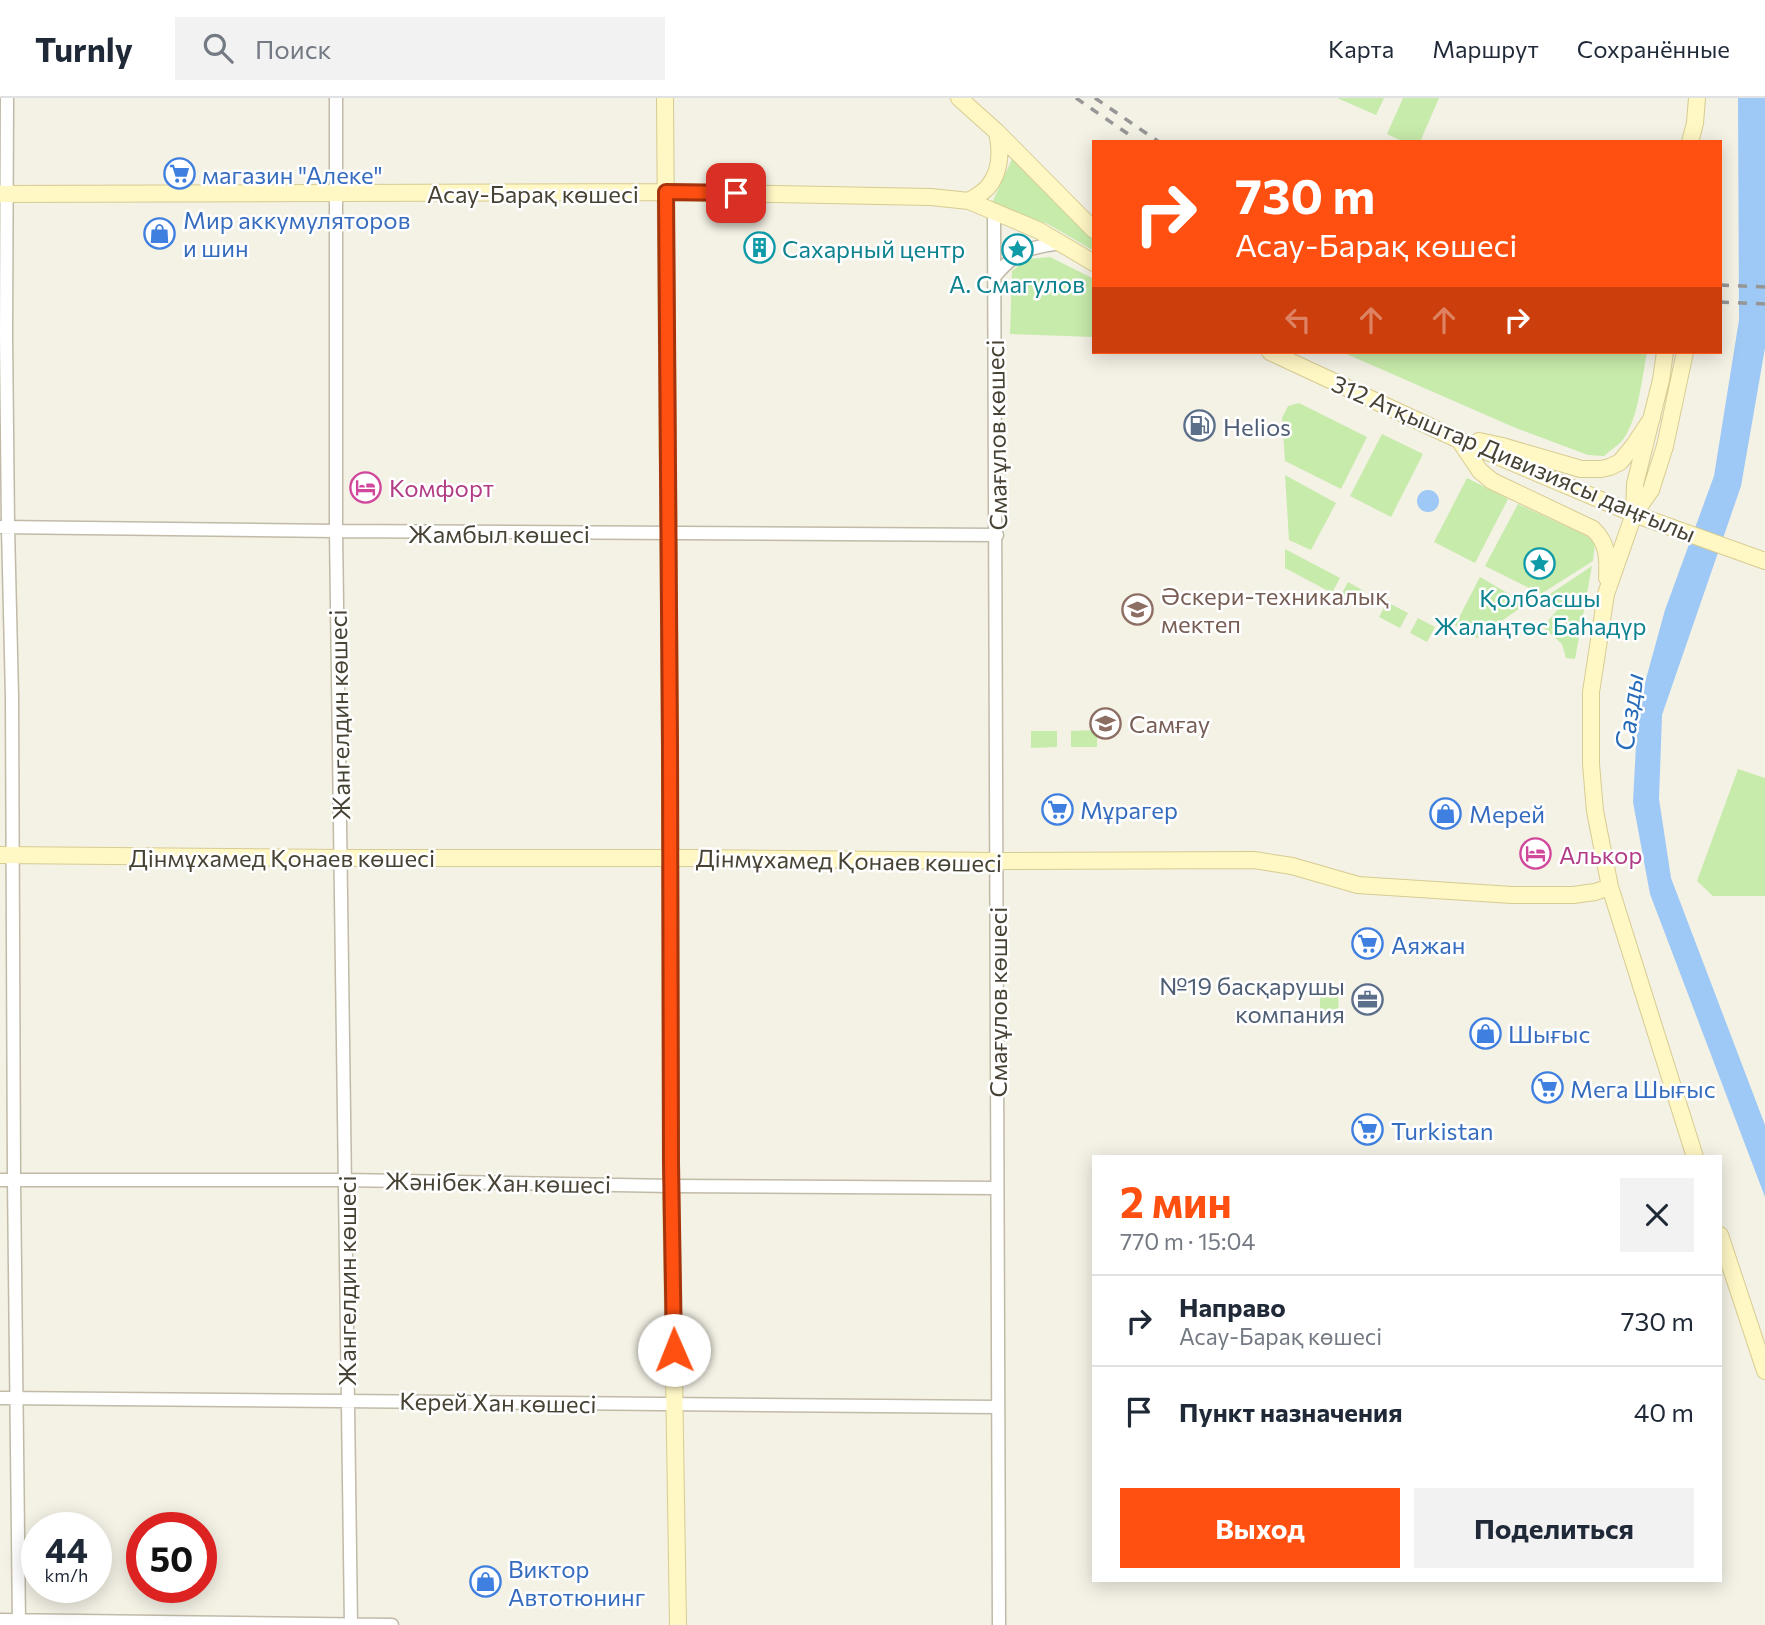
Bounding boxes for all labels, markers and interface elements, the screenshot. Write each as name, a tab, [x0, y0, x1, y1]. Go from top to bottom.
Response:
search box	[175, 17, 665, 80]
text: Turnly	[35, 28, 133, 69]
icon: search	[199, 29, 237, 67]
text: Поиск	[255, 33, 332, 64]
text: Карта	[1328, 34, 1394, 63]
text: Маршрут	[1432, 34, 1539, 63]
text: Сохранённые	[1577, 34, 1730, 63]
supermarket icon: магазин "Алеке"	[162, 157, 196, 191]
place label: магазин "Алеке"	[202, 160, 383, 189]
pin	[706, 163, 766, 223]
text: 730 m	[1235, 164, 1375, 224]
icon: right	[1120, 168, 1211, 259]
icon: arrive	[717, 174, 755, 212]
street label: Асау-Барақ көшесі	[427, 179, 639, 208]
place label: Мир аккумуляторов и шин	[183, 205, 410, 262]
shop icon: Мир аккумуляторов и шин	[143, 216, 177, 250]
text: Асау-Барақ көшесі	[1235, 224, 1518, 264]
building icon: Сахарный центр	[742, 231, 776, 265]
place icon: А. Смагулов	[1000, 232, 1034, 266]
place label: Сахарный центр	[782, 234, 965, 263]
place label: А. Смагулов	[949, 269, 1085, 298]
icon: left	[1279, 301, 1317, 339]
icon: ahead	[1352, 301, 1390, 339]
icon: ahead	[1425, 301, 1463, 339]
icon: right	[1498, 301, 1536, 339]
street label: Смағұлов көшесі	[980, 339, 1012, 531]
street label: 312 Атқыштар Дивизиясы даңғылы	[1328, 368, 1700, 548]
fuel station icon: Helios	[1183, 409, 1217, 443]
place label: Helios	[1223, 412, 1291, 441]
hotel icon: Комфорт	[349, 470, 383, 504]
place label: Комфорт	[389, 473, 494, 502]
street label: Жамбыл көшесі	[408, 519, 590, 548]
place icon: Қолбасшы Жалаңтөс Баһадүр	[1523, 546, 1557, 580]
place label: Әскери-техникалық мектеп	[1161, 581, 1389, 638]
place label: Қолбасшы Жалаңтөс Баһадүр	[1433, 583, 1647, 640]
school or university icon: Әскери-техникалық мектеп	[1121, 592, 1155, 626]
street label: Жангелдин көшесі	[323, 609, 355, 821]
water label: Сазды	[1607, 671, 1649, 753]
school or university icon: Самғау	[1089, 706, 1123, 740]
place label: Самғау	[1129, 709, 1210, 738]
supermarket icon: Мұрагер	[1040, 792, 1074, 826]
place label: Мұрагер	[1080, 795, 1178, 824]
shop icon: Мерей	[1429, 796, 1463, 830]
place label: Мерей	[1469, 799, 1545, 828]
hotel icon: Алькор	[1519, 837, 1553, 871]
place label: Алькор	[1559, 840, 1642, 869]
street label: Дінмұхамед Қонаев көшесі	[129, 843, 435, 872]
street label: Дінмұхамед Қонаев көшесі	[696, 843, 1002, 877]
street label: Смағұлов көшесі	[983, 907, 1012, 1097]
supermarket icon: Аяжан	[1351, 927, 1385, 961]
place label: Аяжан	[1391, 930, 1465, 959]
place label: №19 басқарушы компания	[1159, 971, 1345, 1028]
office icon: №19 басқарушы компания	[1351, 982, 1385, 1016]
shop icon: Шығыс	[1468, 1016, 1502, 1050]
place label: Шығыс	[1508, 1019, 1590, 1048]
supermarket icon: Мега Шығыс	[1530, 1071, 1564, 1105]
place label: Мега Шығыс	[1570, 1074, 1716, 1103]
supermarket icon: Turkistan	[1351, 1113, 1385, 1147]
place label: Turkistan	[1391, 1116, 1494, 1145]
street label: Жәнібек Хан көшесі	[385, 1166, 611, 1198]
street label: Жангелдин көшесі	[332, 1175, 361, 1387]
text: 2 мин	[1120, 1175, 1232, 1227]
button: close	[1620, 1178, 1694, 1252]
text: 770 m · 15:04	[1120, 1227, 1255, 1255]
text: Направо	[1179, 1291, 1286, 1322]
icon: right	[1120, 1302, 1158, 1340]
text: 730 m	[1621, 1305, 1694, 1336]
position arrow	[637, 1313, 711, 1387]
text: Асау-Барақ көшесі	[1179, 1322, 1382, 1350]
street label: Керей Хан көшесі	[399, 1386, 597, 1418]
icon: arrive	[1120, 1393, 1158, 1431]
text: Пункт назначения	[1179, 1396, 1403, 1427]
text: 40 m	[1634, 1396, 1694, 1427]
button: Выход	[1120, 1488, 1400, 1568]
button: Поделиться	[1414, 1488, 1694, 1568]
speed limit sign: 50	[126, 1512, 217, 1603]
text: 44	[45, 1527, 88, 1570]
place label: Виктор Автотюнинг	[508, 1554, 645, 1611]
text: km/h	[45, 1564, 88, 1586]
shop icon: Виктор Автотюнинг	[468, 1565, 502, 1599]

